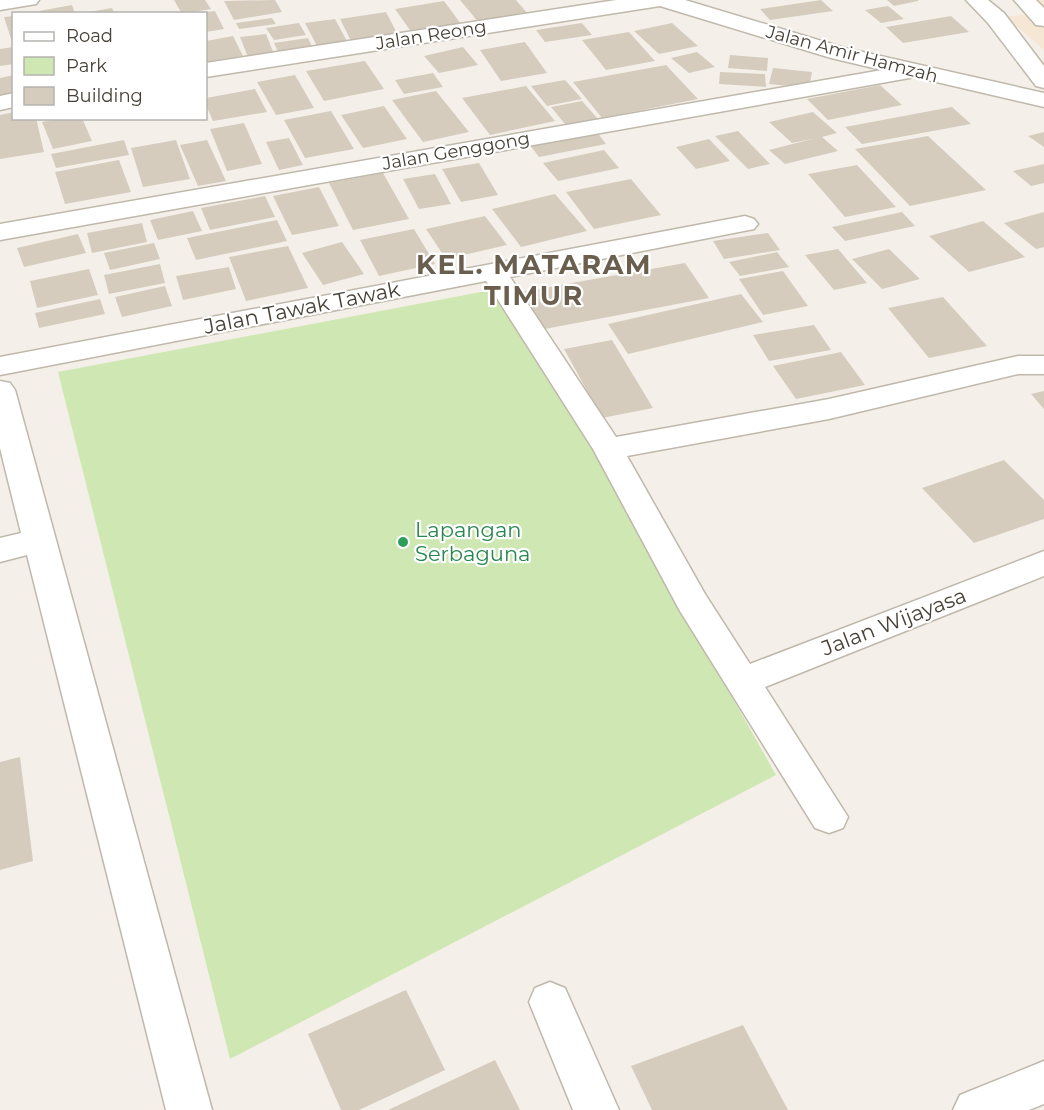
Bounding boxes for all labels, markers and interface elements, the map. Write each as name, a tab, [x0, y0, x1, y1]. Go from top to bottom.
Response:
legend	[12, 12, 207, 120]
street label: Jalan Reong	[373, 15, 488, 55]
street label: Jalan Amir Hamzah	[763, 20, 940, 88]
text: Road	[66, 25, 113, 47]
text: Park	[66, 55, 107, 77]
text: Building	[66, 85, 143, 107]
street label: Jalan Genggong	[380, 127, 531, 175]
district label: KEL. MATARAM TIMUR	[416, 248, 652, 312]
street label: Jalan Tawak Tawak	[201, 276, 403, 339]
place label: Lapangan Serbaguna	[415, 517, 531, 566]
marker: Lapangan Serbaguna	[396, 535, 410, 549]
street label: Jalan Wijayasa	[817, 582, 970, 661]

